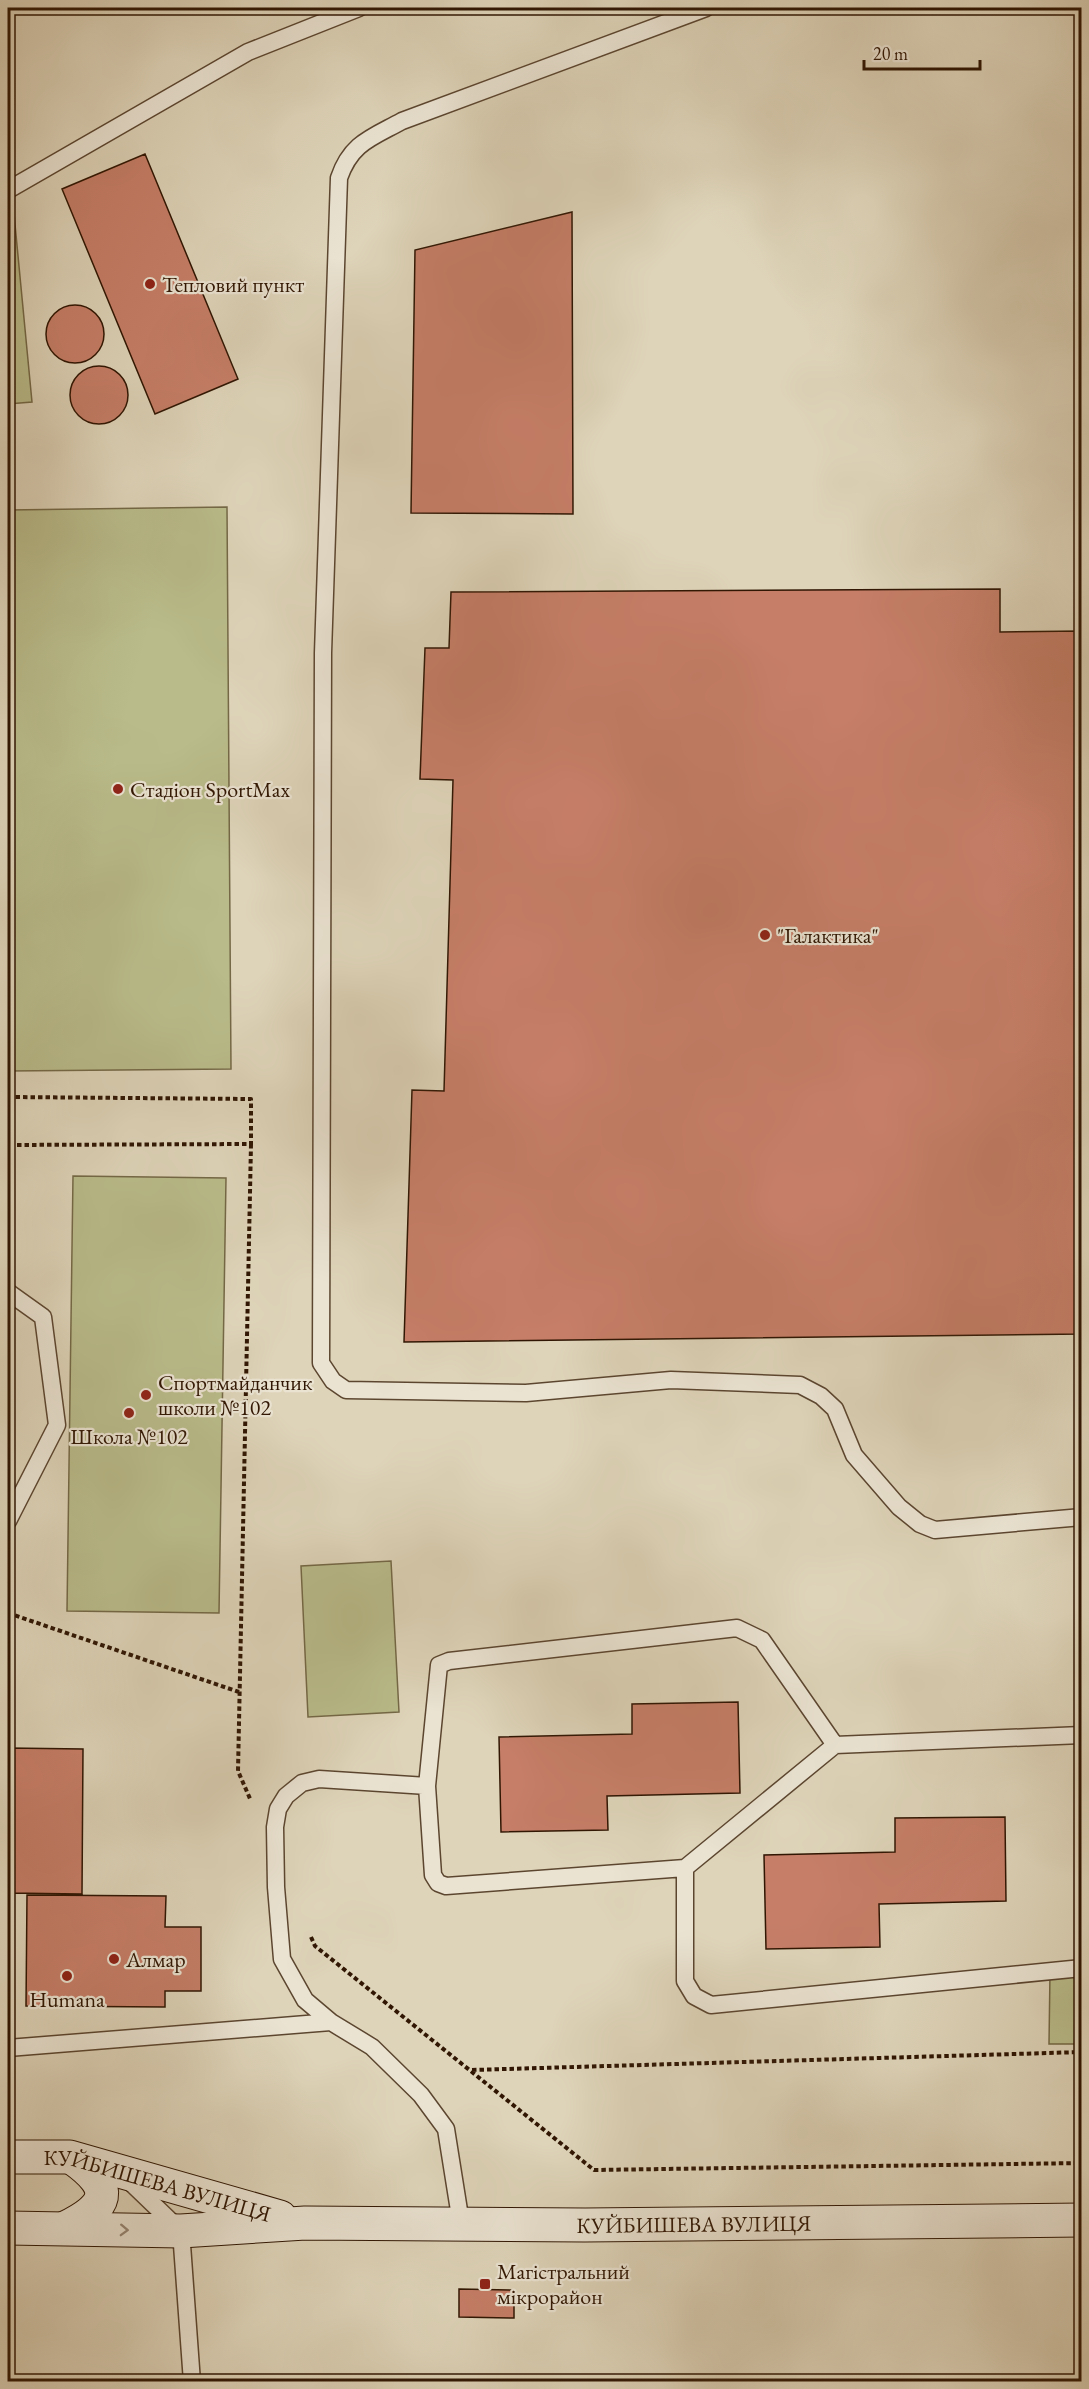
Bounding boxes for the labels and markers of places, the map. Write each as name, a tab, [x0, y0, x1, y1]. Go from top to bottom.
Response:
place label: Тепловий пункт	[162, 270, 304, 299]
marker: Тепловий пункт	[143, 277, 157, 291]
place label: Стадіон SportMax	[130, 775, 291, 804]
marker: Стадіон SportMax	[111, 782, 125, 796]
place label: "Галактика"	[777, 921, 879, 950]
marker: "Галактика"	[758, 928, 772, 942]
place label: Спортмайданчик школи №102	[158, 1368, 313, 1422]
marker: Спортмайданчик школи №102	[139, 1388, 153, 1402]
marker: Школа №102	[122, 1406, 136, 1420]
place label: Школа №102	[70, 1422, 188, 1451]
place label: Алмар	[125, 1945, 186, 1974]
marker: Алмар	[107, 1952, 121, 1966]
marker: Humana	[60, 1969, 74, 1983]
place label: Humana	[29, 1985, 105, 2014]
place label: Магістральний мікрорайон	[497, 2257, 630, 2311]
marker: Магістральний мікрорайон	[478, 2277, 492, 2291]

